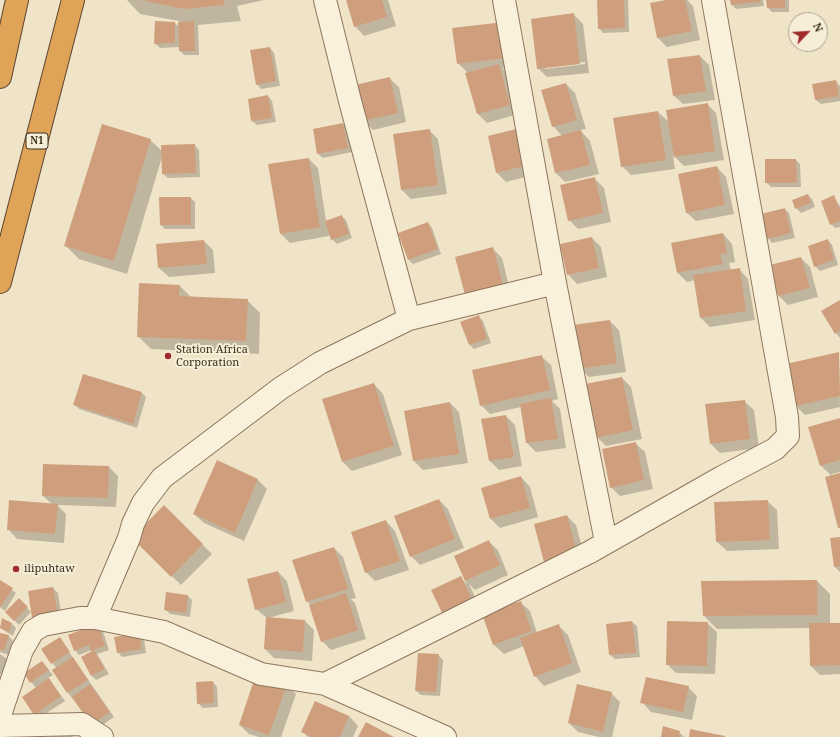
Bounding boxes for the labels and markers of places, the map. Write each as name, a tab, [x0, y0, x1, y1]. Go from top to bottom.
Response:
place label: Station Africa Corporation	[176, 343, 248, 369]
marker: Station Africa Corporation	[163, 351, 173, 361]
place label: ilipuhtaw	[24, 562, 75, 576]
marker: ilipuhtaw	[11, 564, 21, 574]

